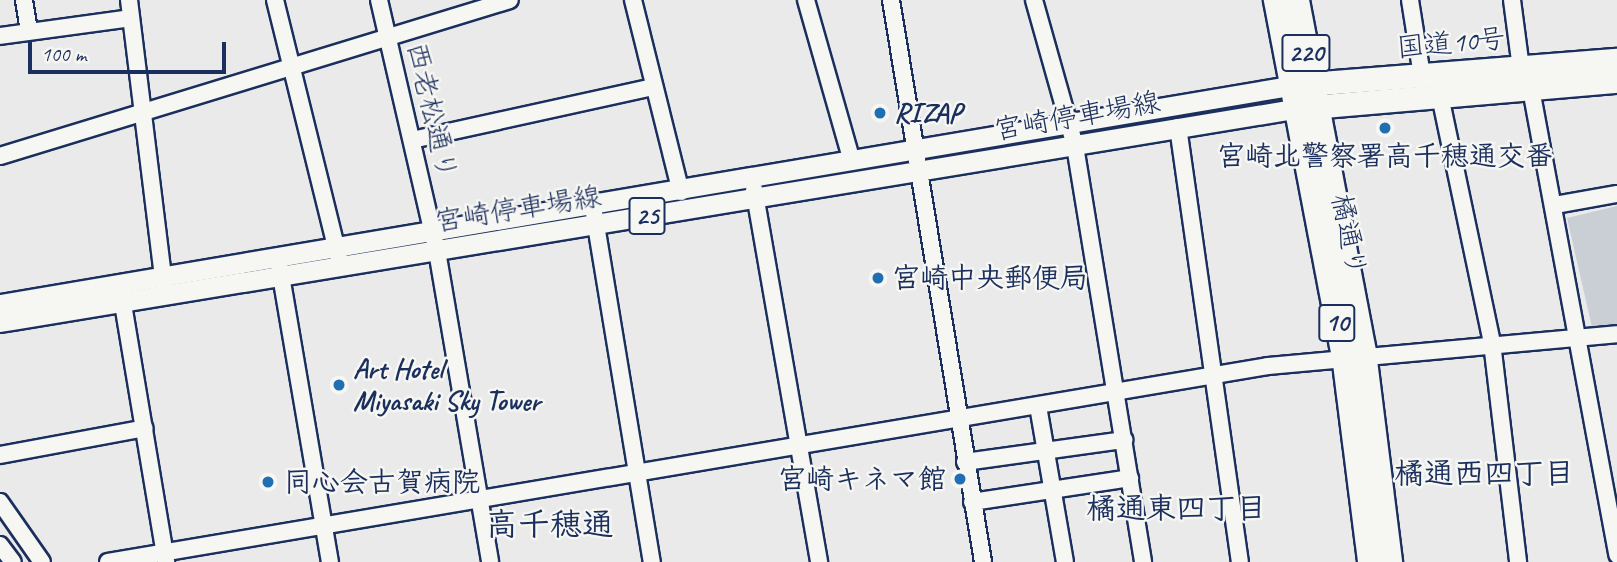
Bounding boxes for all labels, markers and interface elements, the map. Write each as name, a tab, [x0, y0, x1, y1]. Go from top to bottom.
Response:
street label: 国道10号	[1395, 22, 1507, 64]
scale bar	[32, 28, 229, 72]
road number: 220	[1280, 30, 1332, 76]
street label: 西老松通り	[400, 39, 464, 183]
text: 100 m	[41, 41, 86, 67]
street label: 宮崎停車場線	[991, 85, 1163, 147]
place label: RIZAP	[894, 96, 961, 130]
marker: RIZAP	[872, 105, 888, 121]
marker: 宮崎北警察署高千穂通交番	[1377, 120, 1393, 136]
place label: 宮崎北警察署高千穂通交番	[1217, 139, 1553, 173]
street label: 宮崎停車場線	[432, 179, 604, 239]
street label: 橘通り	[1324, 191, 1374, 279]
road number: 25	[628, 194, 666, 238]
place label: 宮崎中央郵便局	[892, 261, 1088, 295]
marker: 宮崎中央郵便局	[870, 270, 886, 286]
road number: 10	[1318, 300, 1356, 346]
place label: Art Hotel Miyasaki Sky Tower	[353, 352, 539, 418]
marker: Art Hotel Miyasaki Sky Tower	[331, 377, 347, 393]
district label: 橘通西四丁目	[1394, 455, 1574, 491]
place label: 宮崎キネマ館	[778, 462, 946, 496]
place label: 同心会古賀病院	[284, 465, 480, 499]
marker: 宮崎キネマ館	[952, 471, 968, 487]
marker: 同心会古賀病院	[258, 472, 278, 492]
district label: 橘通東四丁目	[1086, 490, 1266, 526]
district label: 高千穂通	[486, 506, 614, 544]

